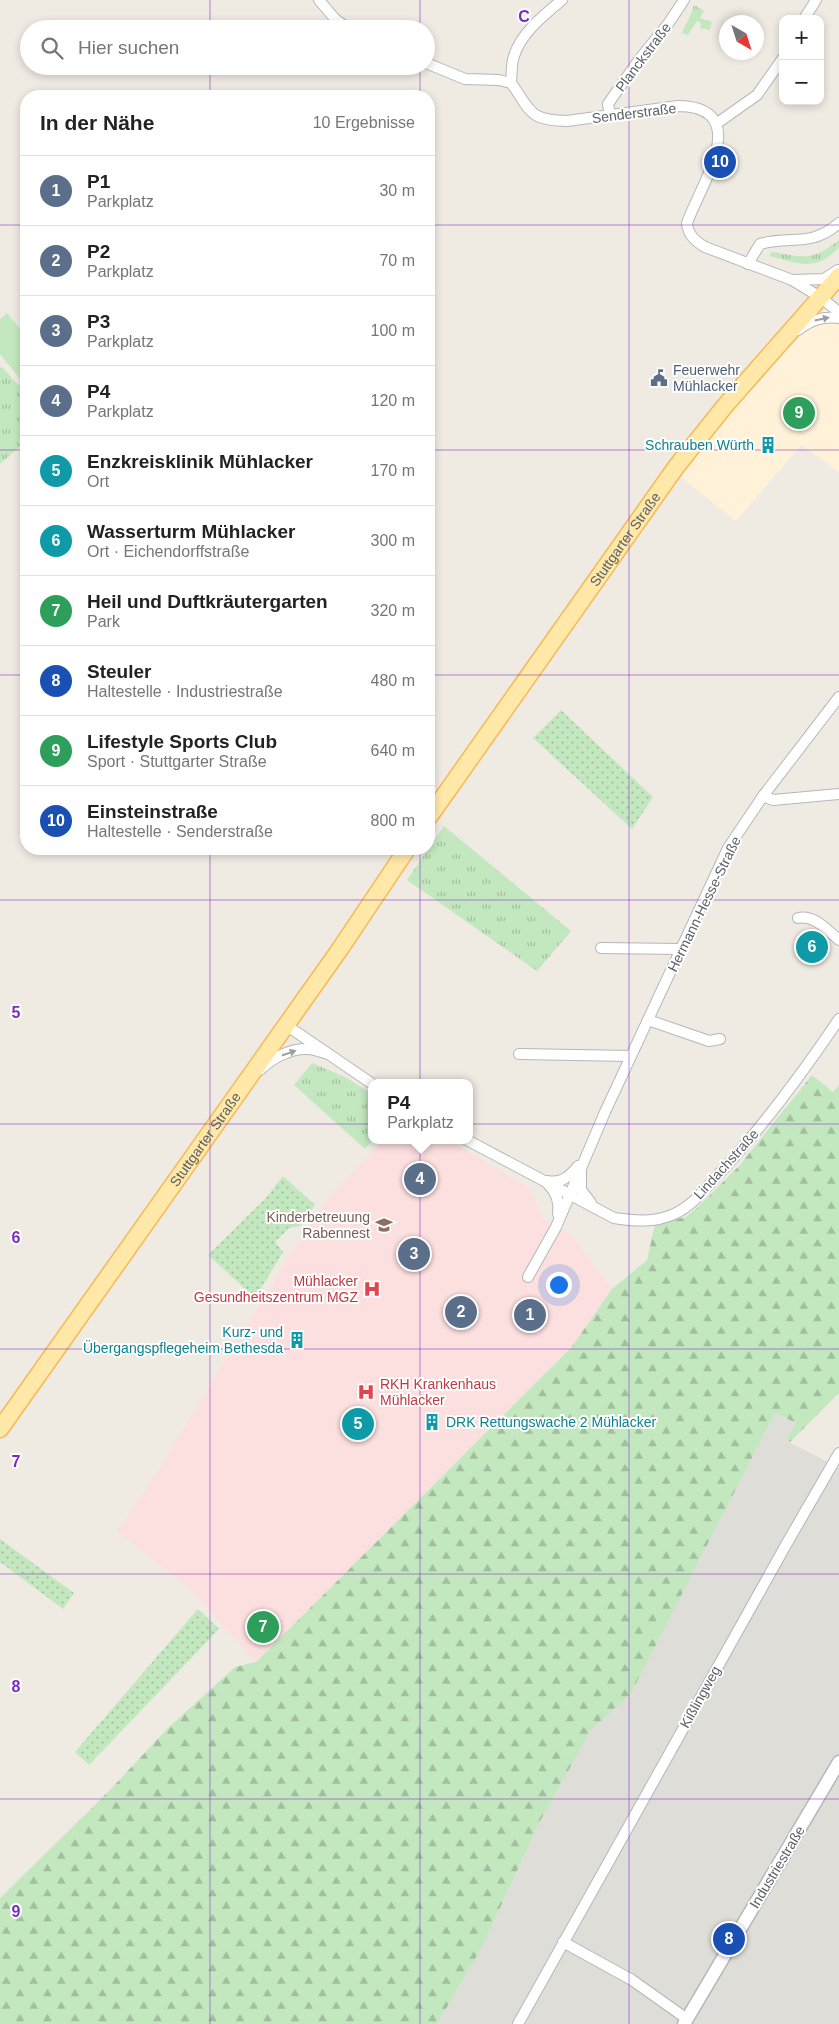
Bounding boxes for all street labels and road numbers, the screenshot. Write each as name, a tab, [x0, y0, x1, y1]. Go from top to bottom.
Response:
street label: Planckstraße	[612, 19, 674, 94]
street label: Senderstraße	[591, 100, 677, 126]
street label: Stuttgarter Straße	[586, 489, 664, 589]
street label: Hermann-Hesse-Straße	[664, 834, 744, 974]
street label: Stuttgarter Straße	[166, 1089, 244, 1189]
street label: Lindachstraße	[690, 1126, 762, 1202]
street label: Kißlingweg	[676, 1663, 724, 1731]
street label: Industriestraße	[746, 1823, 808, 1911]

